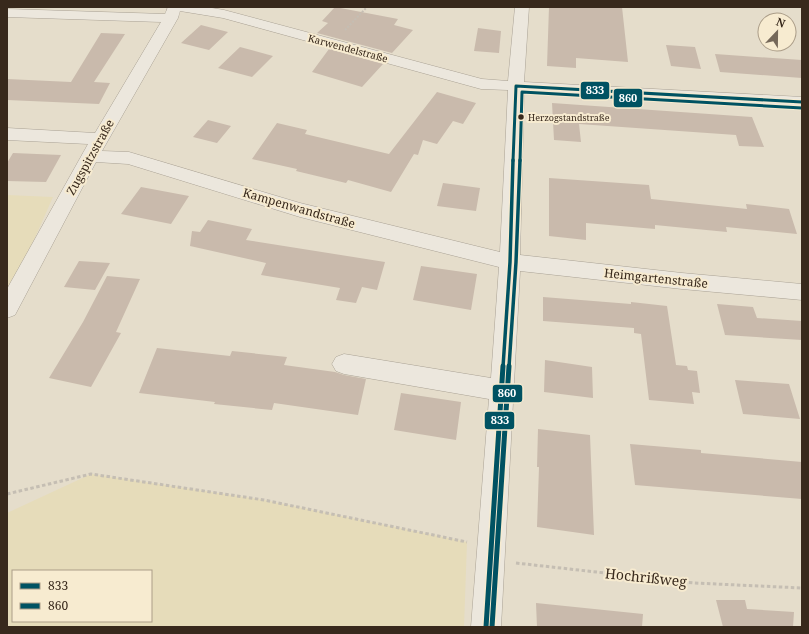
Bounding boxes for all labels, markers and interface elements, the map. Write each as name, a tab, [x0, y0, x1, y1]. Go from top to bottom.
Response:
north arrow	[757, 12, 797, 52]
text: N	[774, 14, 788, 31]
street label: Karwendelstraße	[306, 31, 390, 65]
line badge: 833	[580, 81, 610, 100]
text: 833	[586, 82, 604, 97]
line badge: 860	[613, 88, 643, 108]
text: 860	[619, 90, 637, 105]
place label: Herzogstandstraße	[528, 111, 610, 124]
marker: Herzogstandstraße	[516, 112, 526, 122]
street label: Zugspitzstraße	[62, 116, 118, 198]
street label: Kampenwandstraße	[241, 184, 357, 232]
street label: Heimgartenstraße	[603, 264, 709, 292]
line badge: 860	[492, 384, 523, 403]
text: 860	[498, 385, 516, 400]
line badge: 833	[484, 411, 515, 430]
text: 833	[491, 412, 509, 427]
street label: Hochrißweg	[604, 563, 688, 591]
legend	[12, 570, 152, 622]
text: 833	[48, 577, 68, 594]
text: 860	[48, 597, 68, 614]

